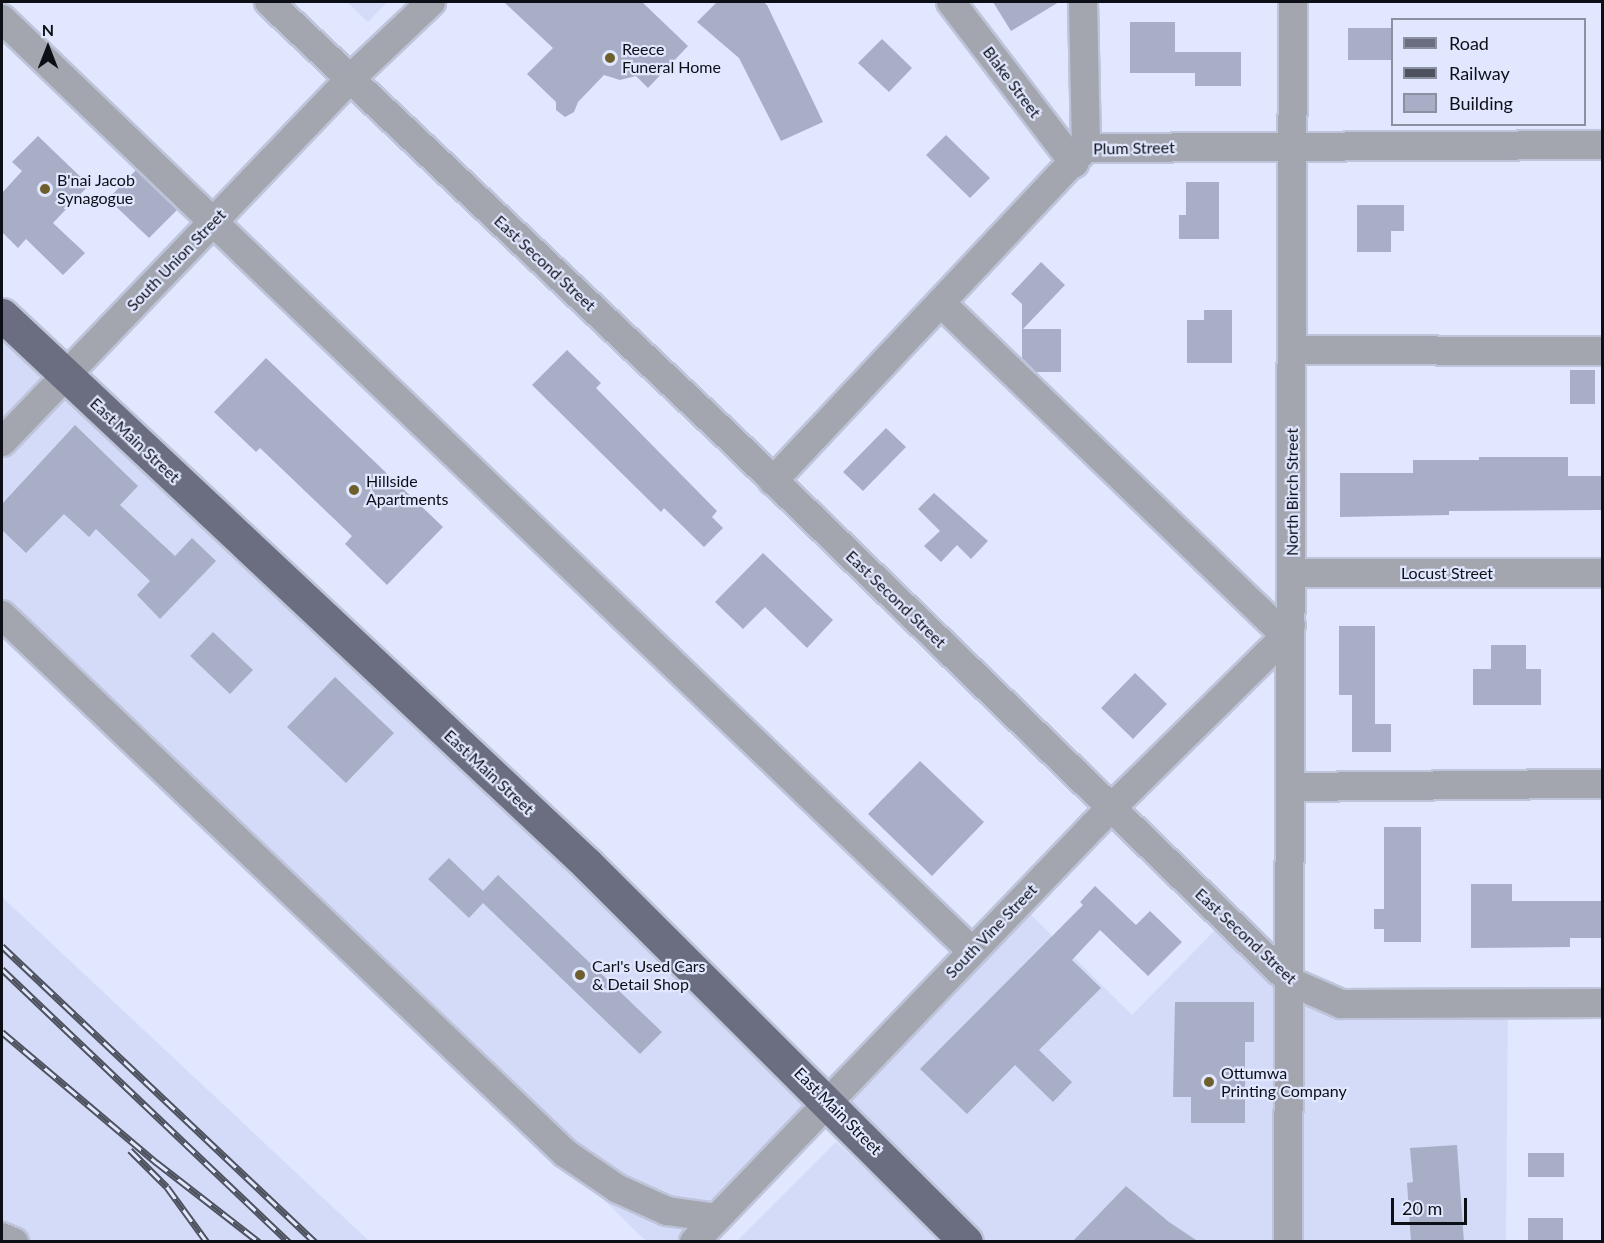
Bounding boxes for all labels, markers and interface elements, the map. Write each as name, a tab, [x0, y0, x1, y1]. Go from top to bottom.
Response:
north arrow	[18, 18, 78, 78]
legend	[1391, 18, 1586, 126]
text: N	[42, 20, 54, 39]
text: Road	[1449, 32, 1489, 54]
place label: Reece Funeral Home	[622, 39, 721, 77]
street label: Blake Street	[979, 43, 1045, 121]
marker: Reece Funeral Home	[603, 51, 617, 65]
text: Railway	[1449, 62, 1510, 84]
text: Building	[1449, 92, 1513, 114]
street label: Plum Street	[1093, 138, 1175, 158]
place label: B'nai Jacob Synagogue	[57, 170, 135, 208]
marker: B'nai Jacob Synagogue	[38, 182, 52, 196]
street label: South Union Street	[123, 205, 229, 315]
street label: East Second Street	[490, 211, 600, 315]
street label: East Main Street	[86, 394, 184, 486]
street label: North Birch Street	[1282, 428, 1302, 556]
place label: Hillside Apartments	[366, 471, 448, 509]
marker: Hillside Apartments	[347, 483, 361, 497]
street label: East Second Street	[842, 546, 950, 652]
street label: Locust Street	[1401, 563, 1493, 583]
street label: East Main Street	[440, 726, 538, 818]
street label: South Vine Street	[941, 880, 1041, 982]
street label: East Second Street	[1191, 884, 1301, 988]
place label: Carl's Used Cars & Detail Shop	[592, 956, 706, 994]
marker: Carl's Used Cars & Detail Shop	[573, 968, 587, 982]
street label: East Main Street	[790, 1063, 886, 1159]
place label: Ottumwa Printing Company	[1221, 1063, 1347, 1101]
marker: Ottumwa Printing Company	[1202, 1075, 1216, 1089]
scale bar	[1394, 1186, 1470, 1224]
text: 20 m	[1402, 1197, 1442, 1219]

